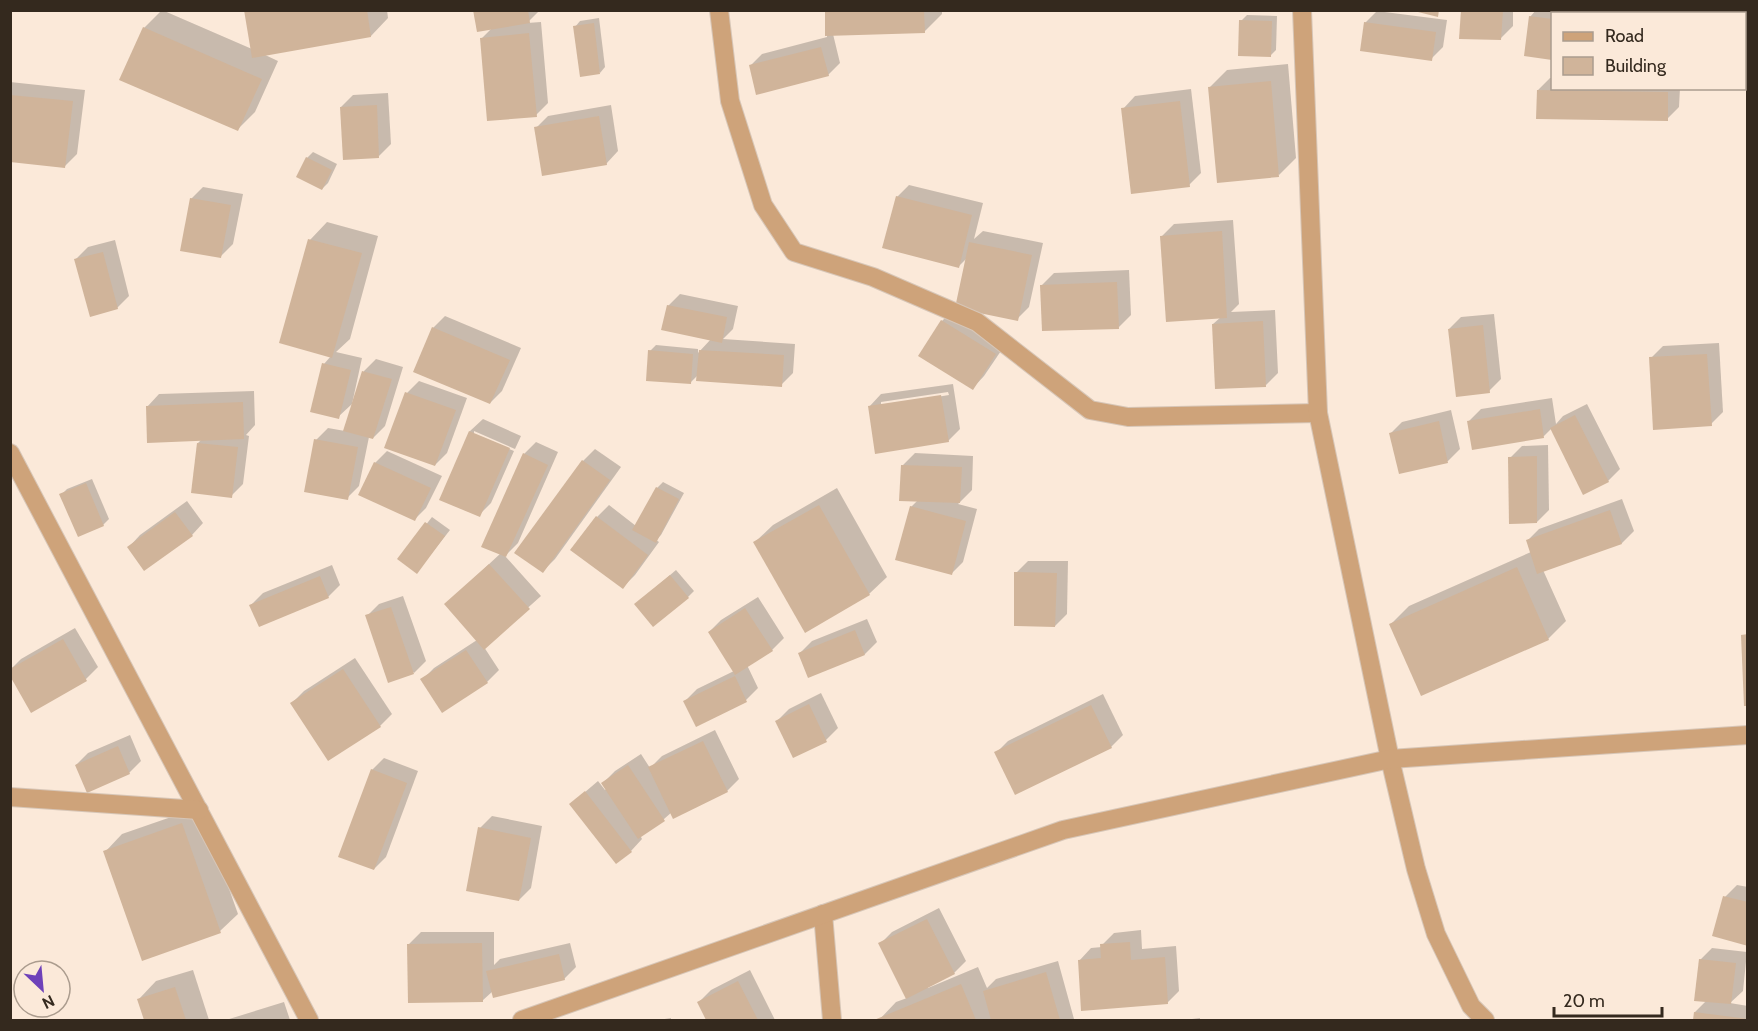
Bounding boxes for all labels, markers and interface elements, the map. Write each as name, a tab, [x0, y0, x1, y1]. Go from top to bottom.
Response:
legend	[1551, 12, 1746, 90]
text: Road	[1605, 25, 1644, 47]
text: Building	[1605, 55, 1667, 77]
north arrow	[12, 959, 72, 1019]
scale bar	[1554, 980, 1662, 1018]
text: 20 m	[1563, 990, 1605, 1012]
text: N	[39, 991, 58, 1013]

